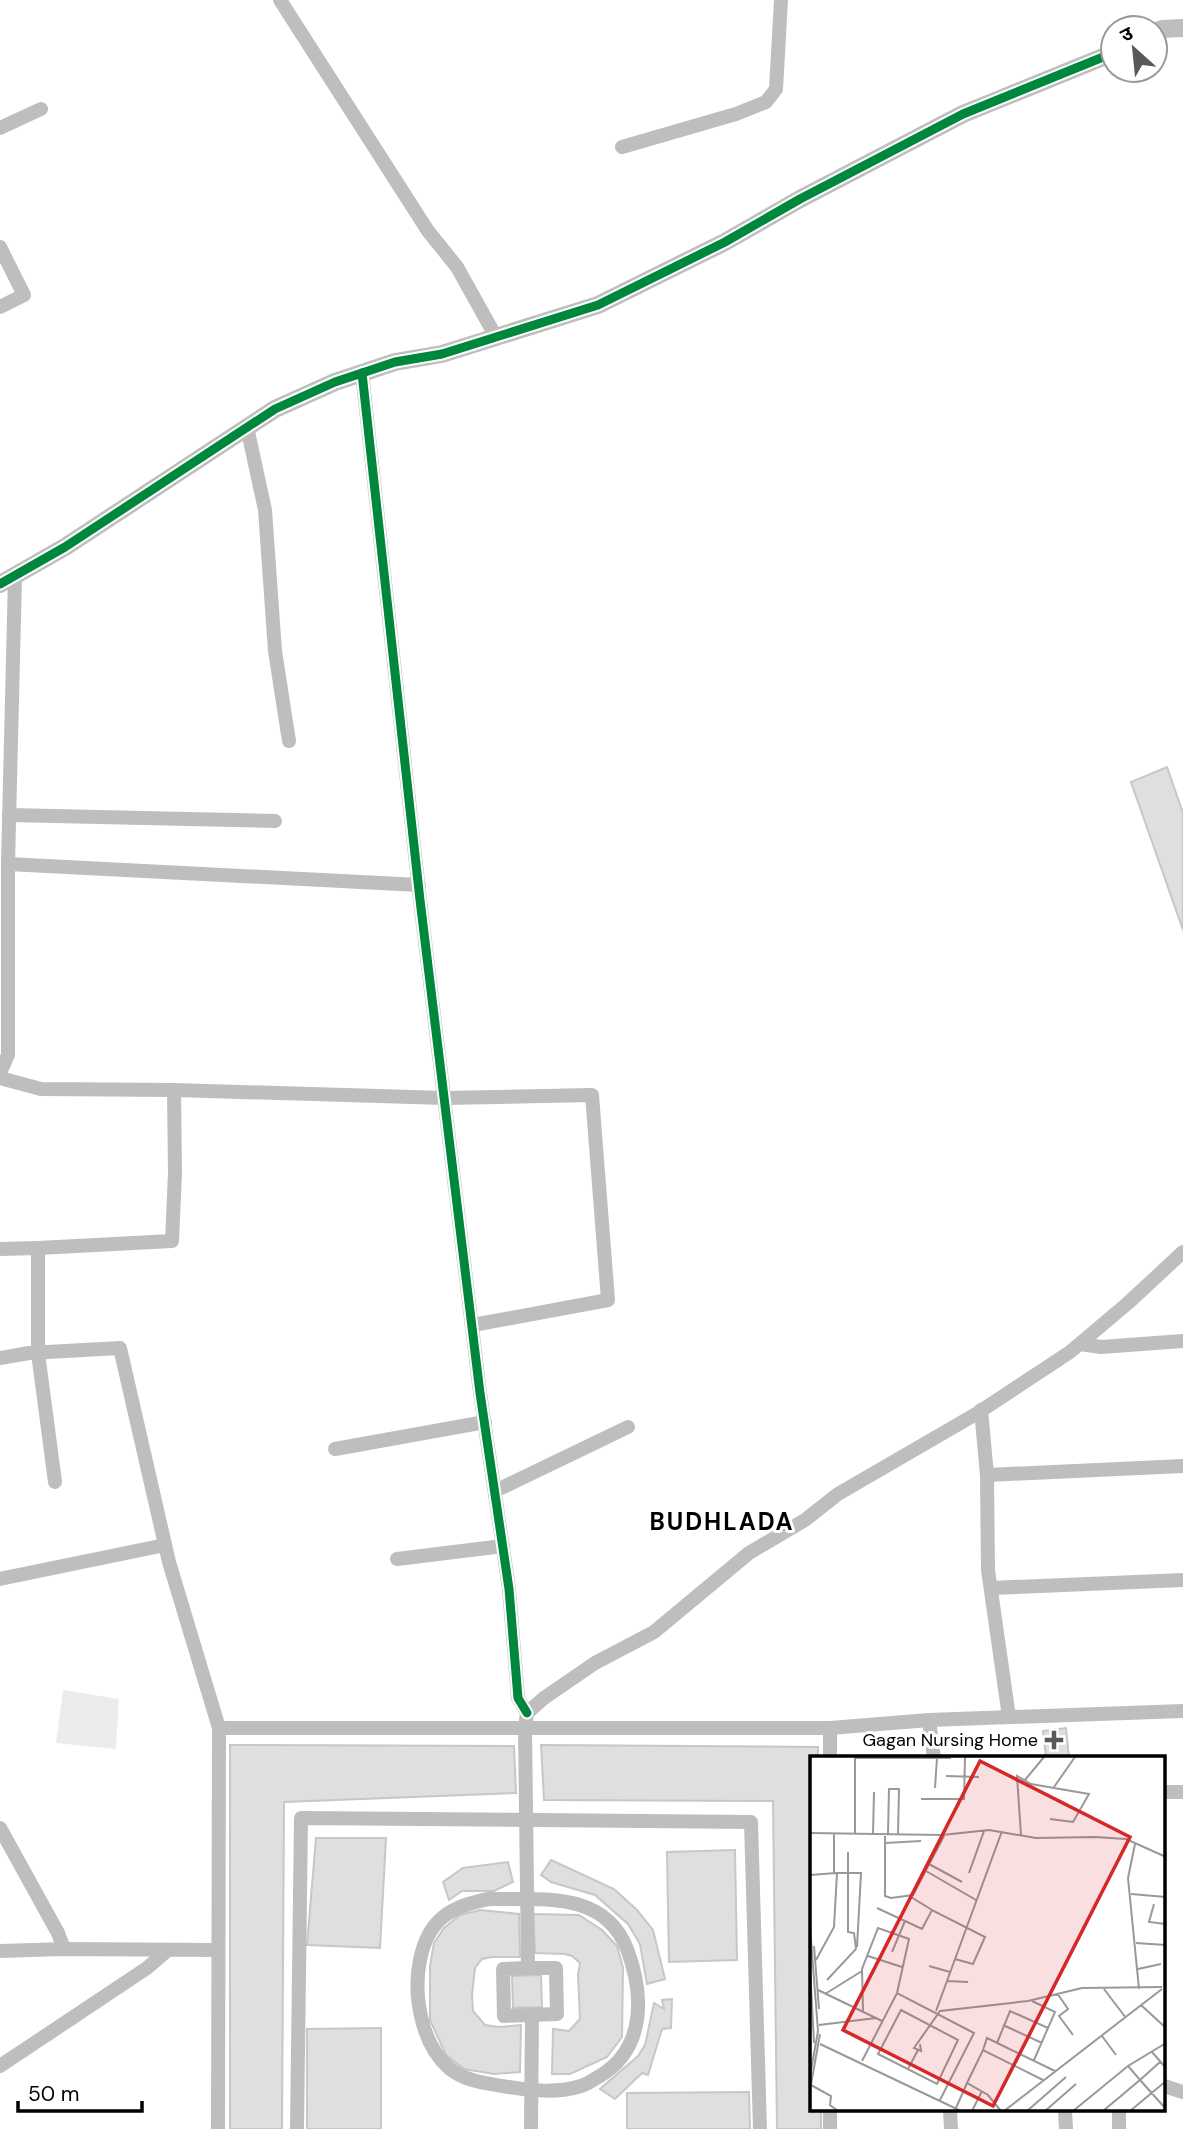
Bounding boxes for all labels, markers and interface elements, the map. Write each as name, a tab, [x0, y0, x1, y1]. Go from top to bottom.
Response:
north arrow	[1099, 14, 1169, 84]
text: उ	[1116, 20, 1138, 48]
district label: BUDHLADA	[649, 1506, 795, 1537]
place label: Gagan Nursing Home	[862, 1728, 1038, 1752]
marker: Gagan Nursing Home	[1044, 1730, 1064, 1750]
inset map	[810, 1756, 1166, 2112]
scale bar	[18, 2070, 142, 2114]
text: 50 m	[28, 2080, 79, 2108]

